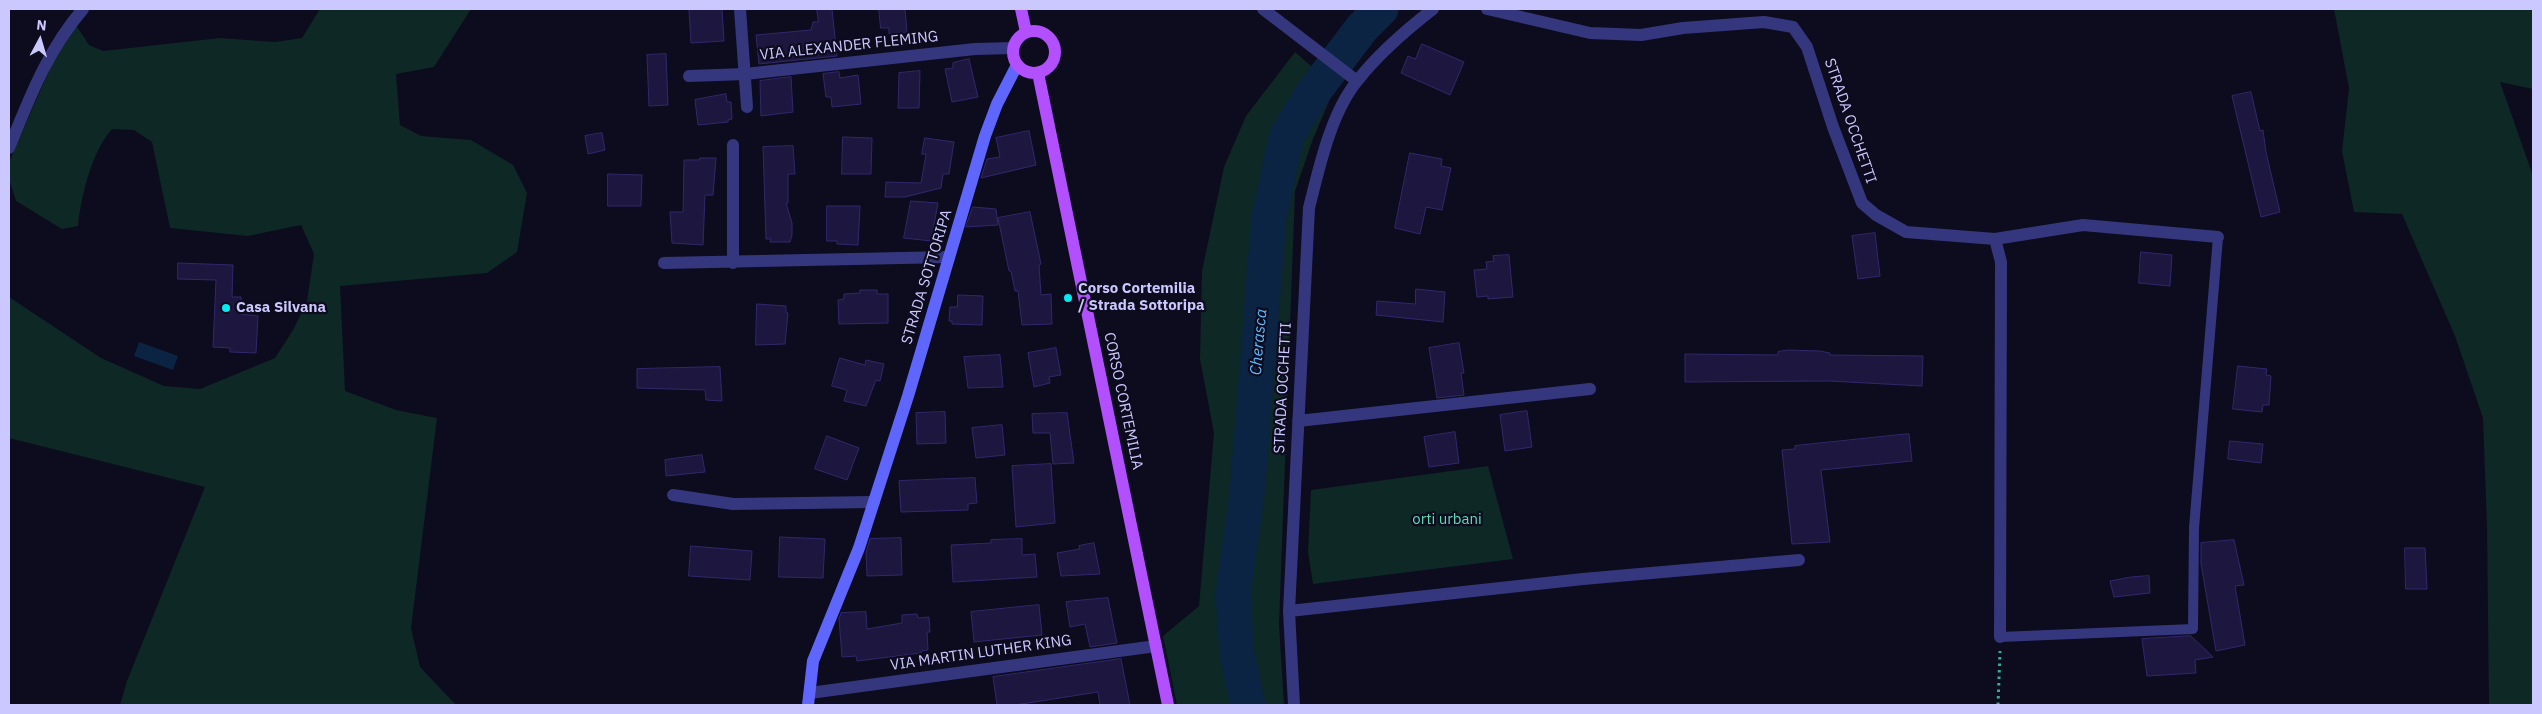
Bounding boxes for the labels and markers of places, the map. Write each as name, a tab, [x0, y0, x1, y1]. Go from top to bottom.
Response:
place label: Corso Cortemilia / Strada Sottoripa	[1078, 280, 1205, 315]
marker: Corso Cortemilia / Strada Sottoripa	[1062, 292, 1074, 304]
place label: Casa Silvana	[236, 299, 326, 317]
marker: Casa Silvana	[220, 302, 232, 314]

